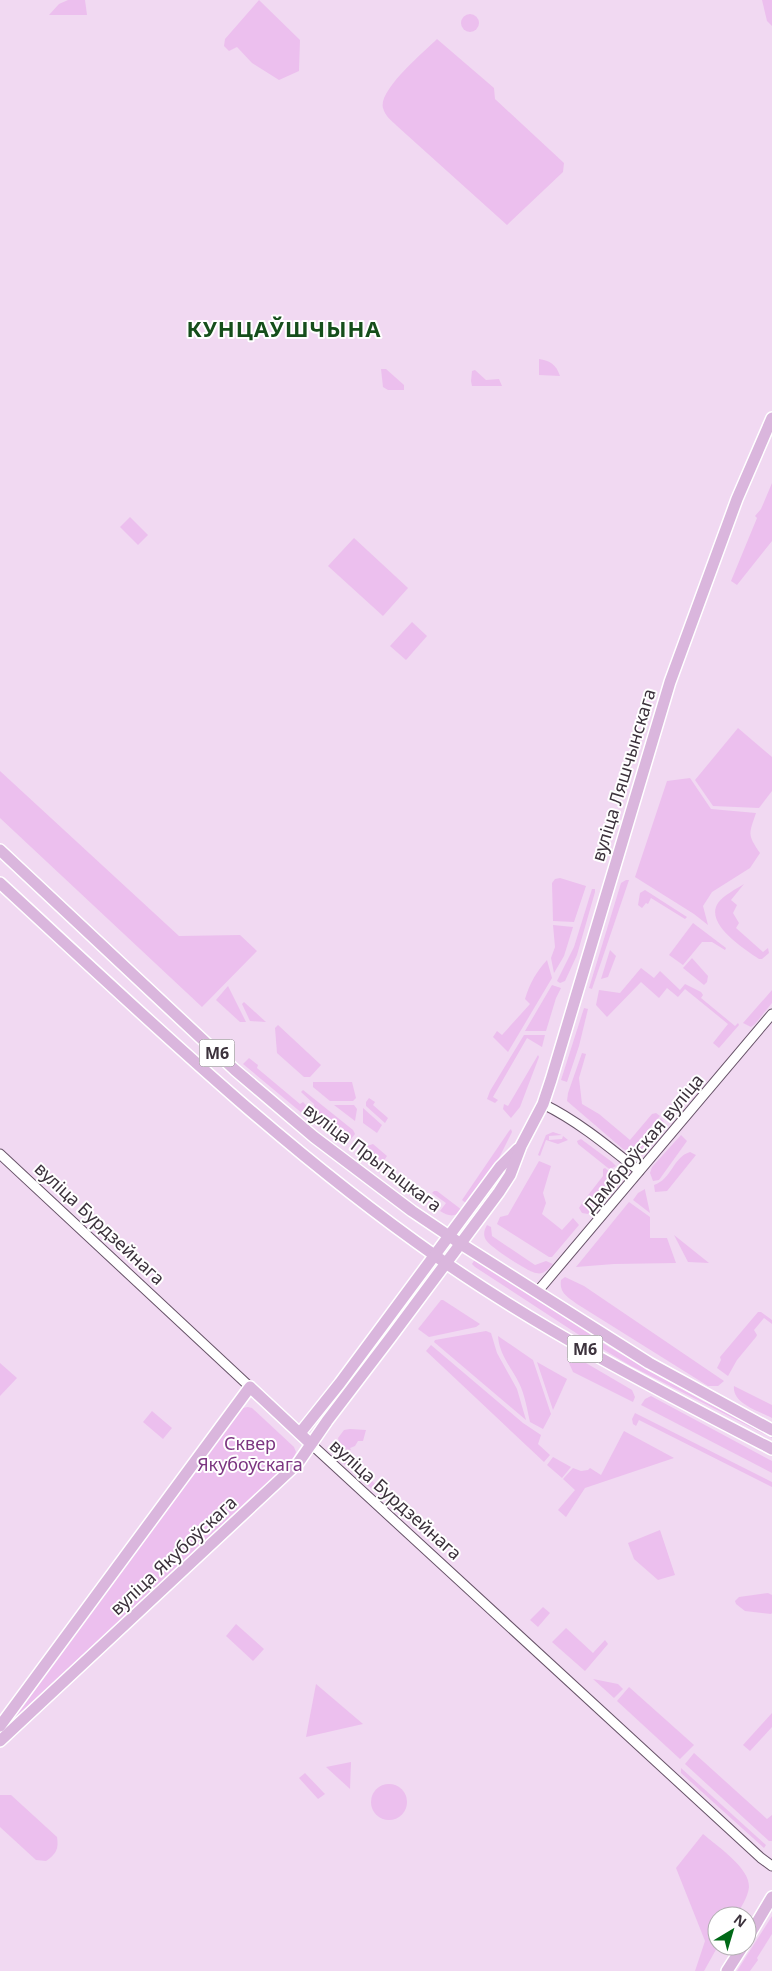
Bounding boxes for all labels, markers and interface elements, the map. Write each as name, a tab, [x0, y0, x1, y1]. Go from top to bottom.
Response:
district label: КУНЦАЎШЧЫНА	[186, 313, 382, 343]
street label: вуліца Ляшчынскага	[585, 686, 661, 864]
road number: М6	[200, 1040, 234, 1066]
street label: Дамброўская вуліца	[578, 1068, 708, 1218]
street label: вуліца Прытыцкага	[299, 1097, 447, 1217]
street label: вуліца Бурдзейнага	[30, 1156, 170, 1290]
road number: М6	[568, 1336, 602, 1362]
park label: Сквер Якубоўскага	[197, 1431, 303, 1476]
street label: вуліца Бурдзейнага	[325, 1433, 467, 1565]
street label: вуліца Якубоўскага	[105, 1490, 241, 1620]
north arrow	[707, 1906, 757, 1956]
text: N	[730, 1909, 751, 1931]

